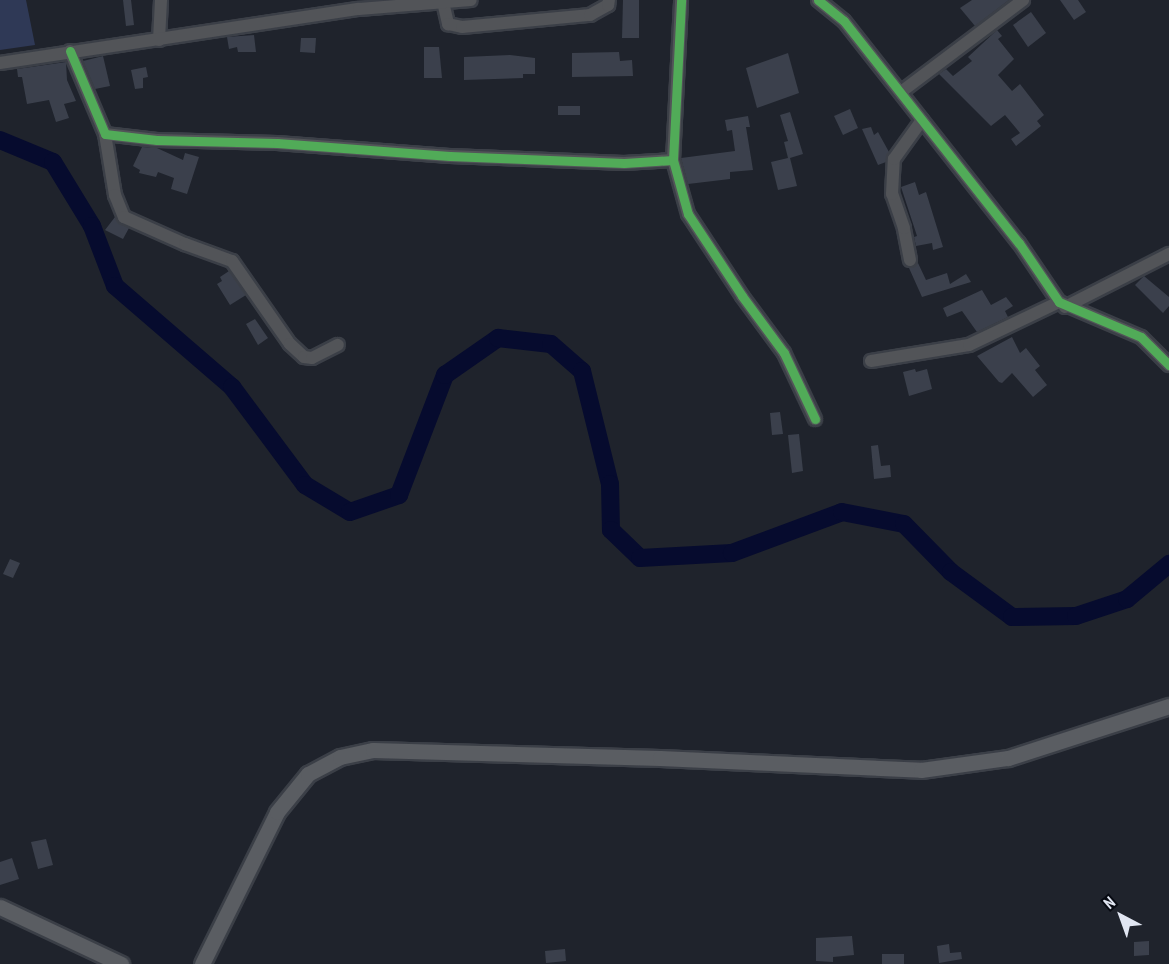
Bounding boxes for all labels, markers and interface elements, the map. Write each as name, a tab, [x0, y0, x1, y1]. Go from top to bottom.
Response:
north arrow	[1091, 886, 1151, 946]
text: N	[1099, 892, 1119, 913]

